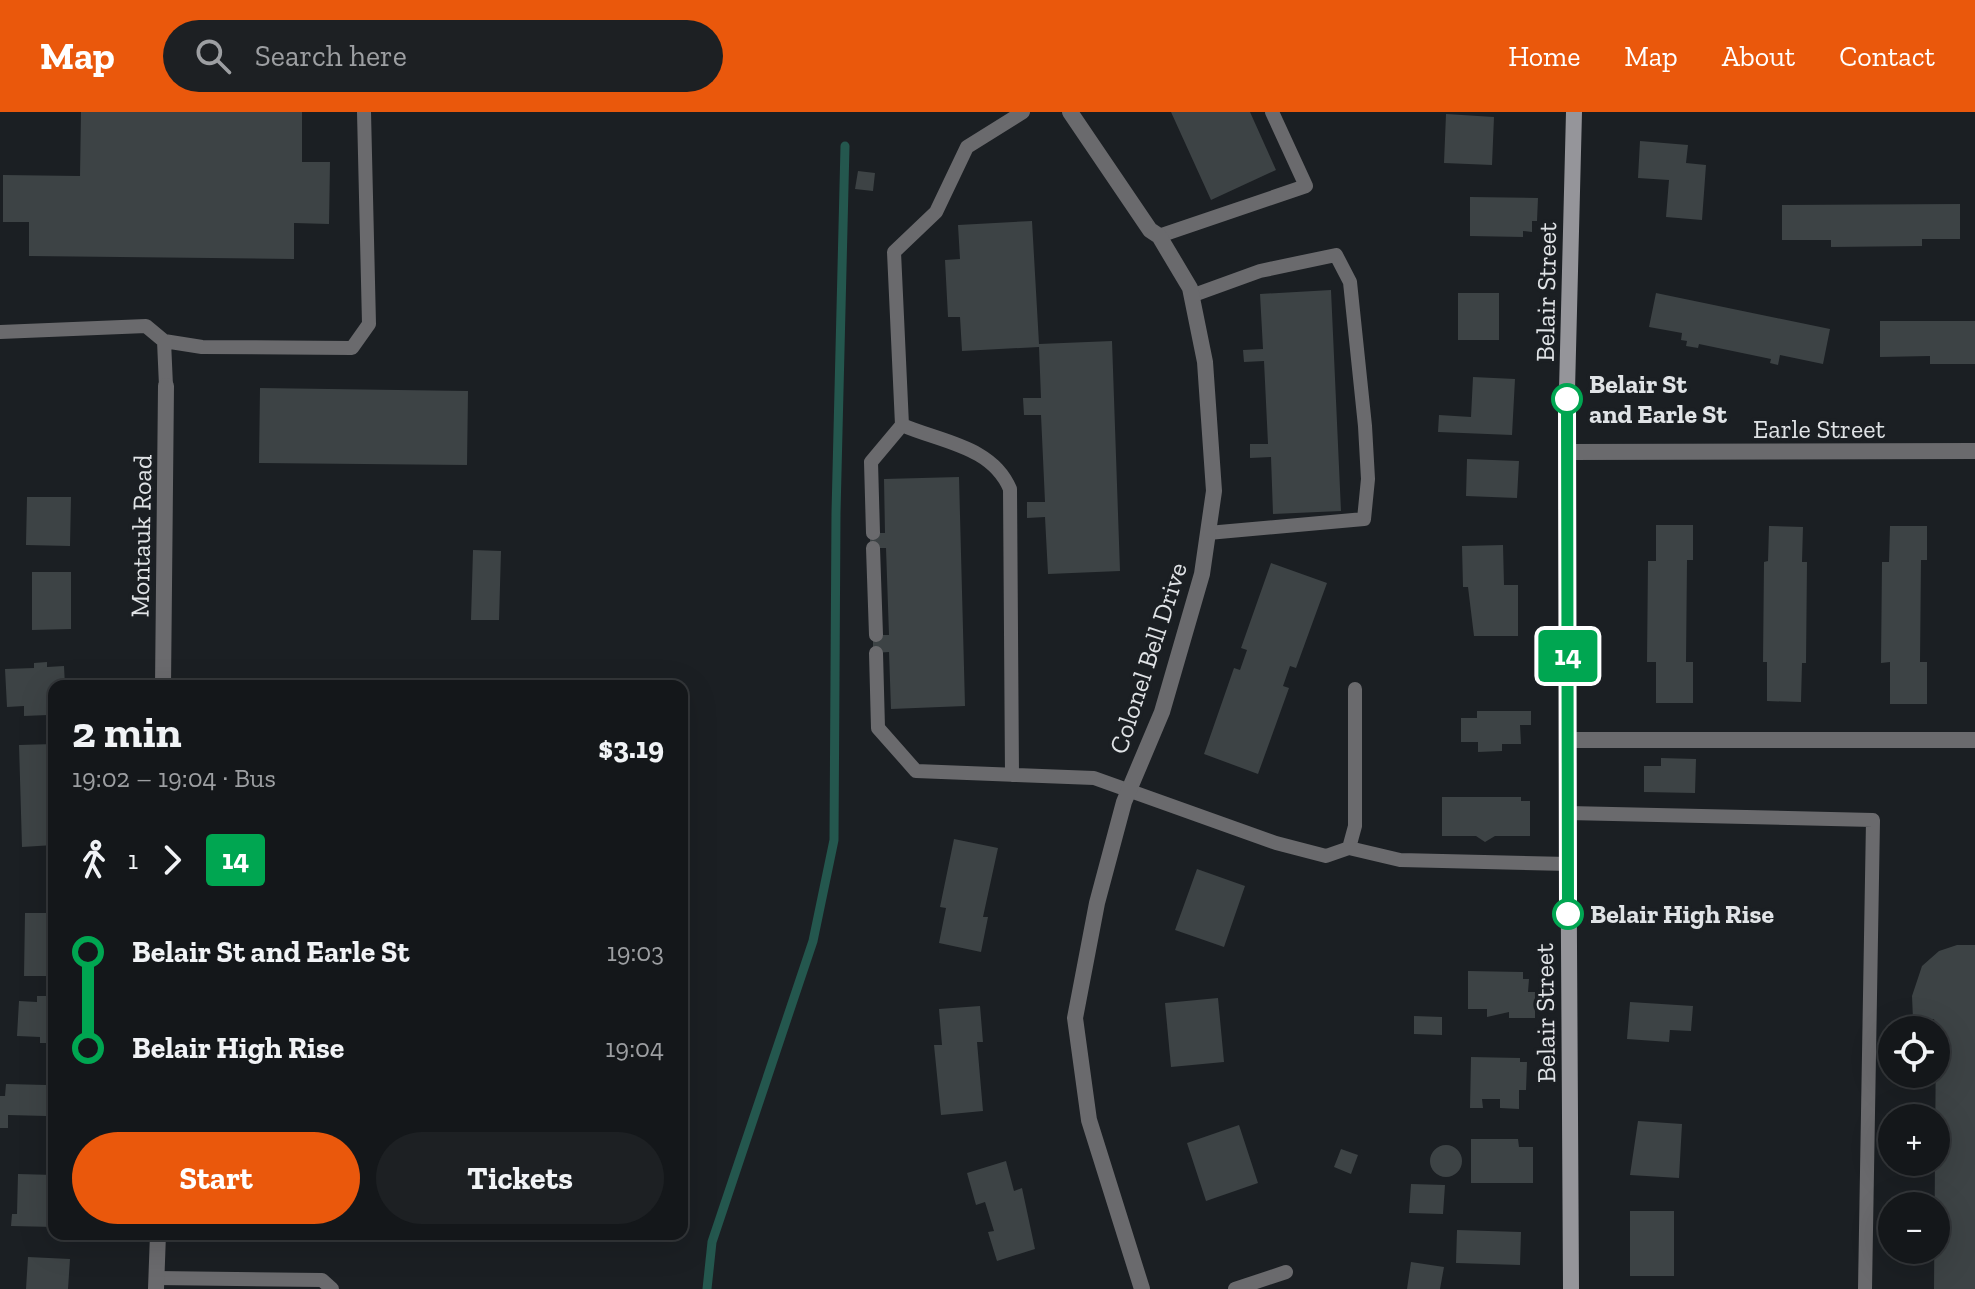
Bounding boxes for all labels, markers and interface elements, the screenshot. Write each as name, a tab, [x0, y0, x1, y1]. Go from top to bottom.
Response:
search box	[163, 20, 723, 92]
text: Map	[40, 33, 115, 79]
icon: search	[191, 34, 235, 78]
text: Search here	[255, 38, 407, 74]
text: Home	[1508, 40, 1580, 73]
text: Map	[1624, 40, 1678, 73]
text: About	[1722, 40, 1795, 73]
text: Contact	[1839, 40, 1935, 73]
street label: Belair Street	[1529, 222, 1563, 362]
place label: Belair St and Earle St	[1589, 368, 1727, 430]
marker: Belair St and Earle St	[1552, 384, 1582, 414]
street label: Earle Street	[1753, 413, 1885, 445]
street label: Montauk Road	[124, 454, 158, 618]
street label: Colonel Bell Drive	[1102, 558, 1194, 758]
line badge: 14	[1532, 630, 1604, 682]
text: 14	[1554, 639, 1582, 672]
text: 2 min	[72, 705, 182, 758]
text: $3.19	[598, 730, 664, 766]
text: 19:02 – 19:04 · Bus	[72, 762, 276, 794]
icon: walk	[72, 838, 116, 882]
icon: forward	[150, 838, 194, 882]
text: 14	[222, 843, 249, 876]
text: 1	[128, 844, 138, 876]
place label: Belair High Rise	[1590, 898, 1774, 930]
marker: Belair High Rise	[1553, 899, 1583, 929]
text: Belair St and Earle St	[132, 934, 409, 970]
text: 19:03	[607, 936, 664, 968]
street label: Belair Street	[1528, 943, 1562, 1083]
map controls	[1878, 1016, 1950, 1264]
button: locate	[1878, 1016, 1950, 1088]
text: Belair High Rise	[132, 1030, 344, 1066]
text: 19:04	[605, 1032, 664, 1064]
button: +	[1878, 1104, 1950, 1176]
button: Start	[72, 1132, 360, 1224]
button: Tickets	[376, 1132, 664, 1224]
button: −	[1878, 1192, 1950, 1264]

